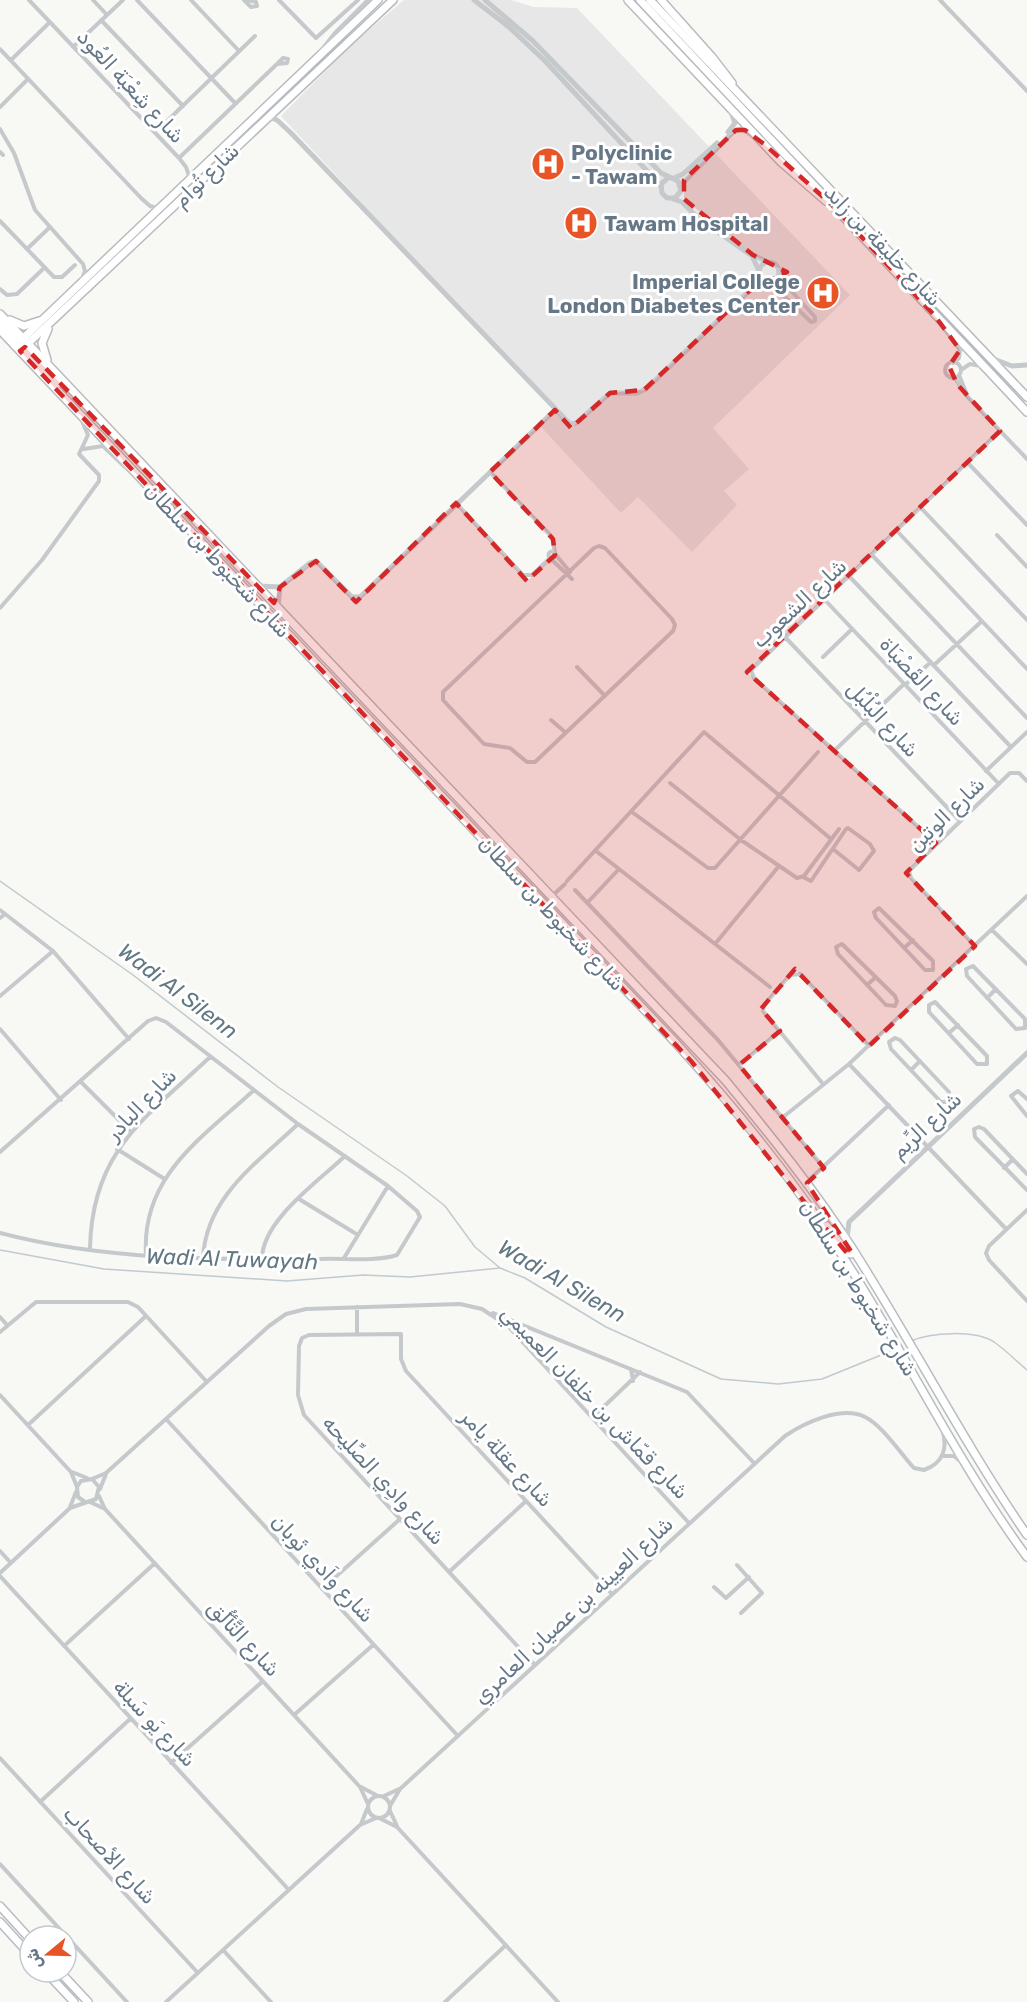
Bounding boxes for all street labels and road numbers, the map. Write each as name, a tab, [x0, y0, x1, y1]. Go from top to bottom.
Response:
street label: شارع شِعْبَة العُود	[70, 24, 190, 150]
street label: شارع تُوام	[168, 138, 245, 214]
street label: شارع خليفة بن زايد	[817, 179, 947, 312]
street label: شارع شخبوط بن سلطان	[138, 477, 296, 644]
street label: شارع الشعوب	[747, 553, 853, 654]
street label: شارع القَصْبَاة	[873, 631, 969, 732]
street label: شارع البُلْبُل	[840, 675, 926, 763]
street label: شارع الوتين	[902, 771, 991, 858]
street label: شارع شخبوط بن سلطان	[472, 830, 630, 997]
street label: شارع البادر	[99, 1063, 183, 1148]
street label: شارع الرِّيم	[886, 1086, 968, 1165]
street label: شارع شخبوط بن سلطان	[793, 1195, 923, 1382]
street label: شارع قمّاش بن خلفان العميمي	[493, 1300, 694, 1507]
street label: شارع عقلة يامر	[453, 1403, 558, 1513]
street label: شارع وادِي الصِّليحه	[316, 1410, 450, 1551]
street label: شارع واَدي ثَوبان	[265, 1509, 380, 1629]
street label: شارع العيينه بن عصيان العامري	[468, 1511, 679, 1711]
street label: شارع التَّألُّق	[201, 1594, 286, 1683]
street label: شارع يَو سَبلة	[107, 1674, 202, 1773]
street label: شارع الأصحاب	[57, 1801, 162, 1911]

